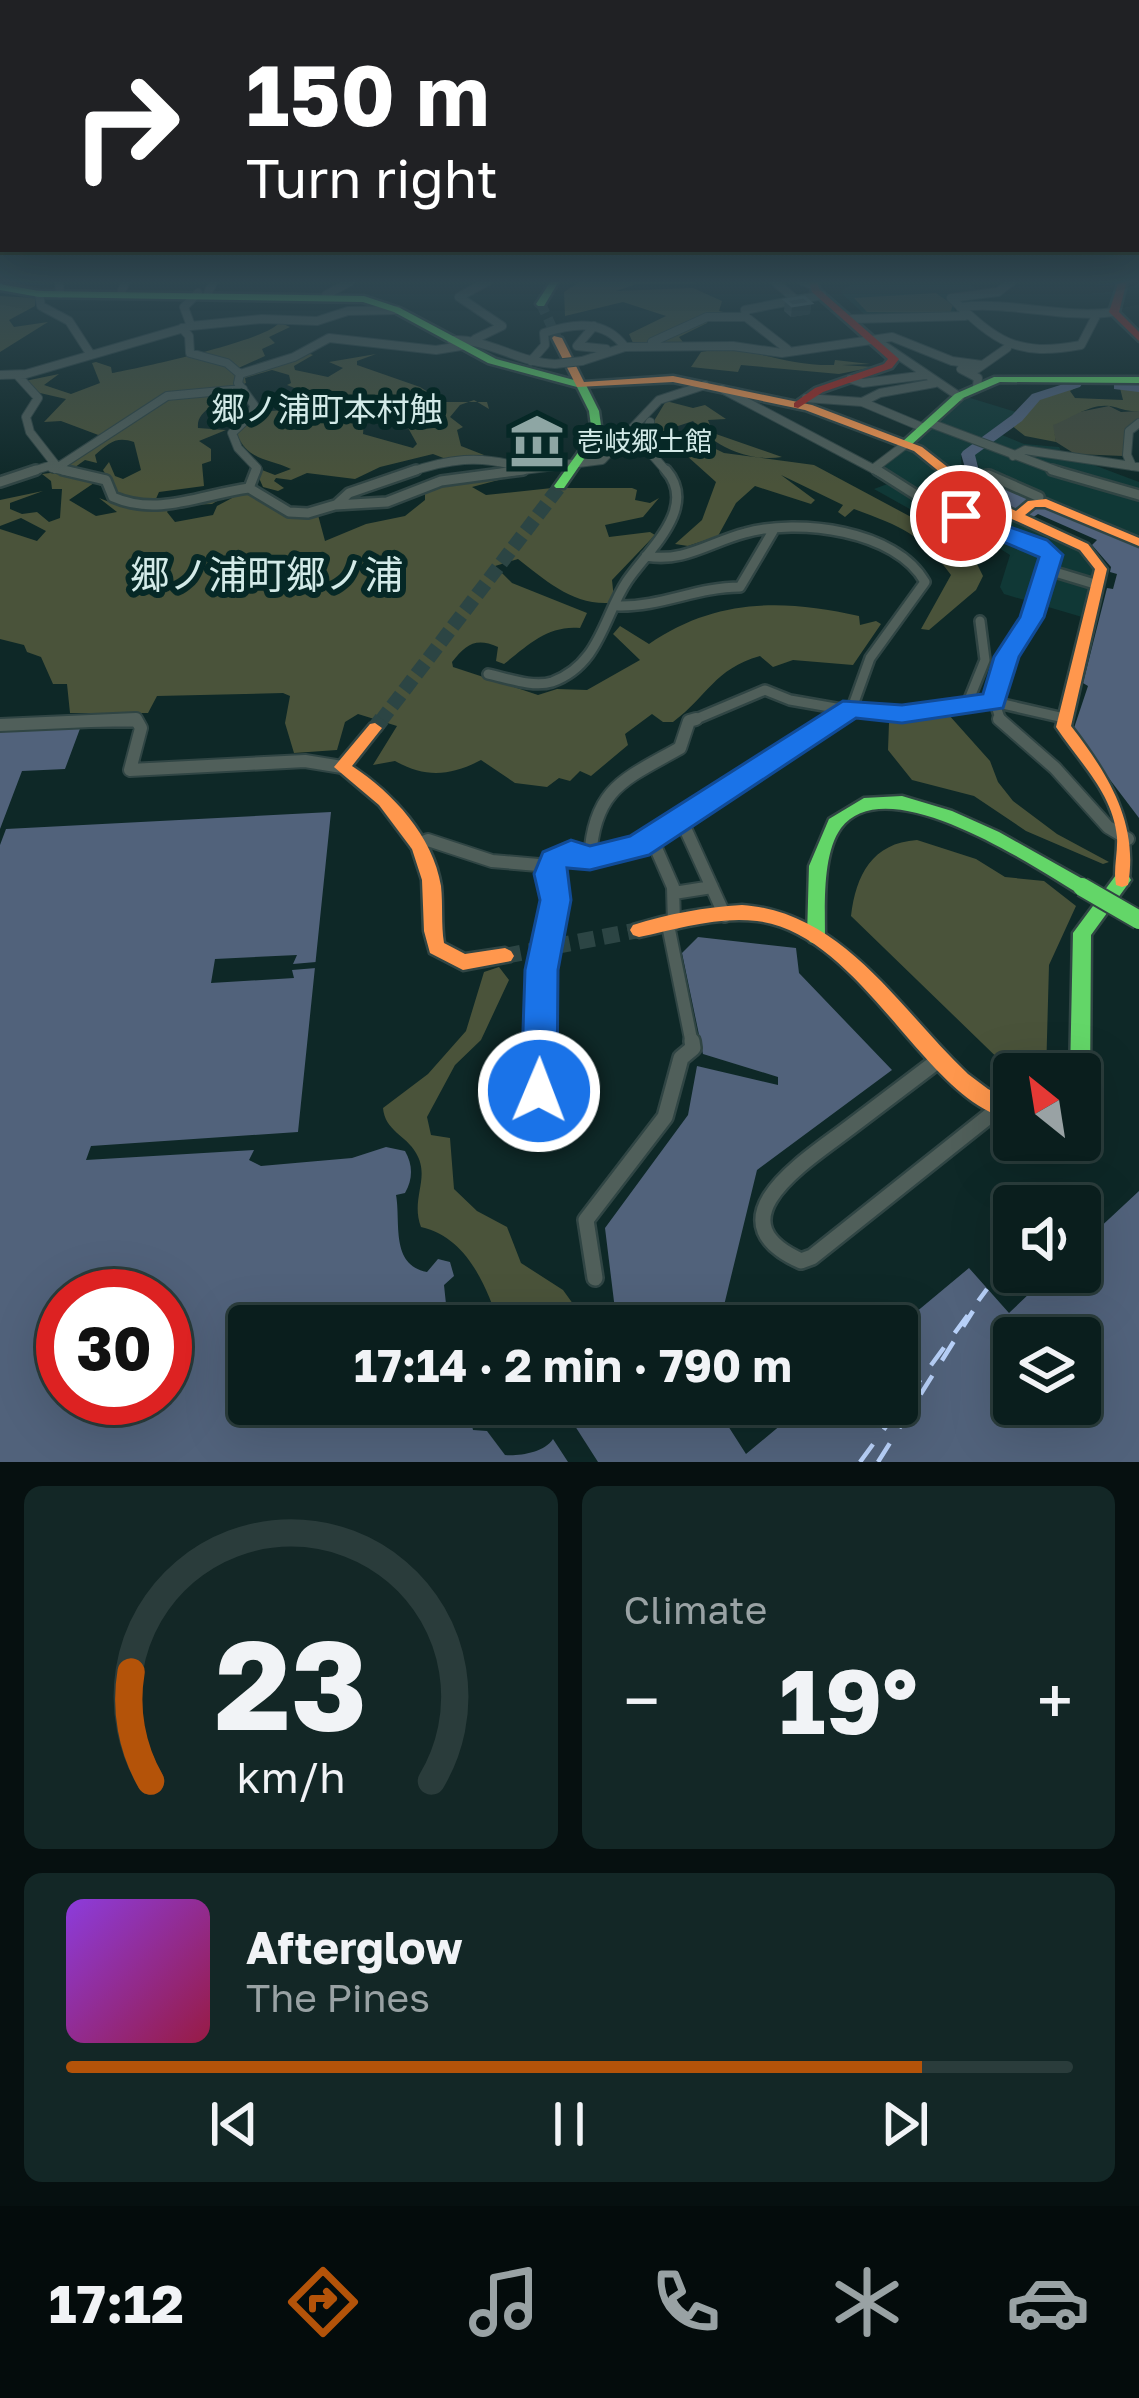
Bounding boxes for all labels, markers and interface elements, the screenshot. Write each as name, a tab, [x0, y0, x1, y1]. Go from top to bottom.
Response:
text: 150 m	[246, 44, 490, 144]
icon: right	[48, 48, 204, 204]
text: Turn right	[246, 145, 498, 210]
district label: 郷ノ浦町本村触	[212, 389, 443, 428]
museum icon: 壱岐郷土館	[508, 412, 566, 470]
place label: 壱岐郷土館	[577, 425, 712, 457]
pin	[910, 465, 1012, 567]
icon: arrive	[928, 483, 994, 549]
district label: 郷ノ浦町郷ノ浦	[130, 551, 404, 598]
position arrow	[476, 1028, 602, 1154]
north arrow	[993, 1053, 1101, 1161]
map controls	[993, 1053, 1101, 1425]
button: sound	[993, 1185, 1101, 1293]
speed limit sign: 30	[36, 1269, 192, 1425]
button: layers	[993, 1317, 1101, 1425]
text: 17:14 · 2 min · 790 m	[354, 1338, 792, 1392]
text: Climate	[624, 1586, 767, 1633]
text: 23	[215, 1608, 367, 1757]
text: 19°	[779, 1646, 918, 1754]
text: −	[624, 1660, 660, 1740]
text: +	[1037, 1660, 1073, 1740]
text: km/h	[236, 1750, 345, 1801]
text: Afterglow	[246, 1920, 463, 1974]
text: The Pines	[246, 1974, 430, 2021]
icon: previous	[201, 2091, 267, 2157]
icon: pause	[536, 2091, 602, 2157]
icon: next	[872, 2091, 938, 2157]
icon: directions	[281, 2260, 365, 2344]
icon: music	[462, 2260, 546, 2344]
icon: phone	[644, 2260, 728, 2344]
icon: climate	[825, 2260, 909, 2344]
icon: car	[1006, 2260, 1090, 2344]
text: 17:12	[49, 2270, 184, 2335]

